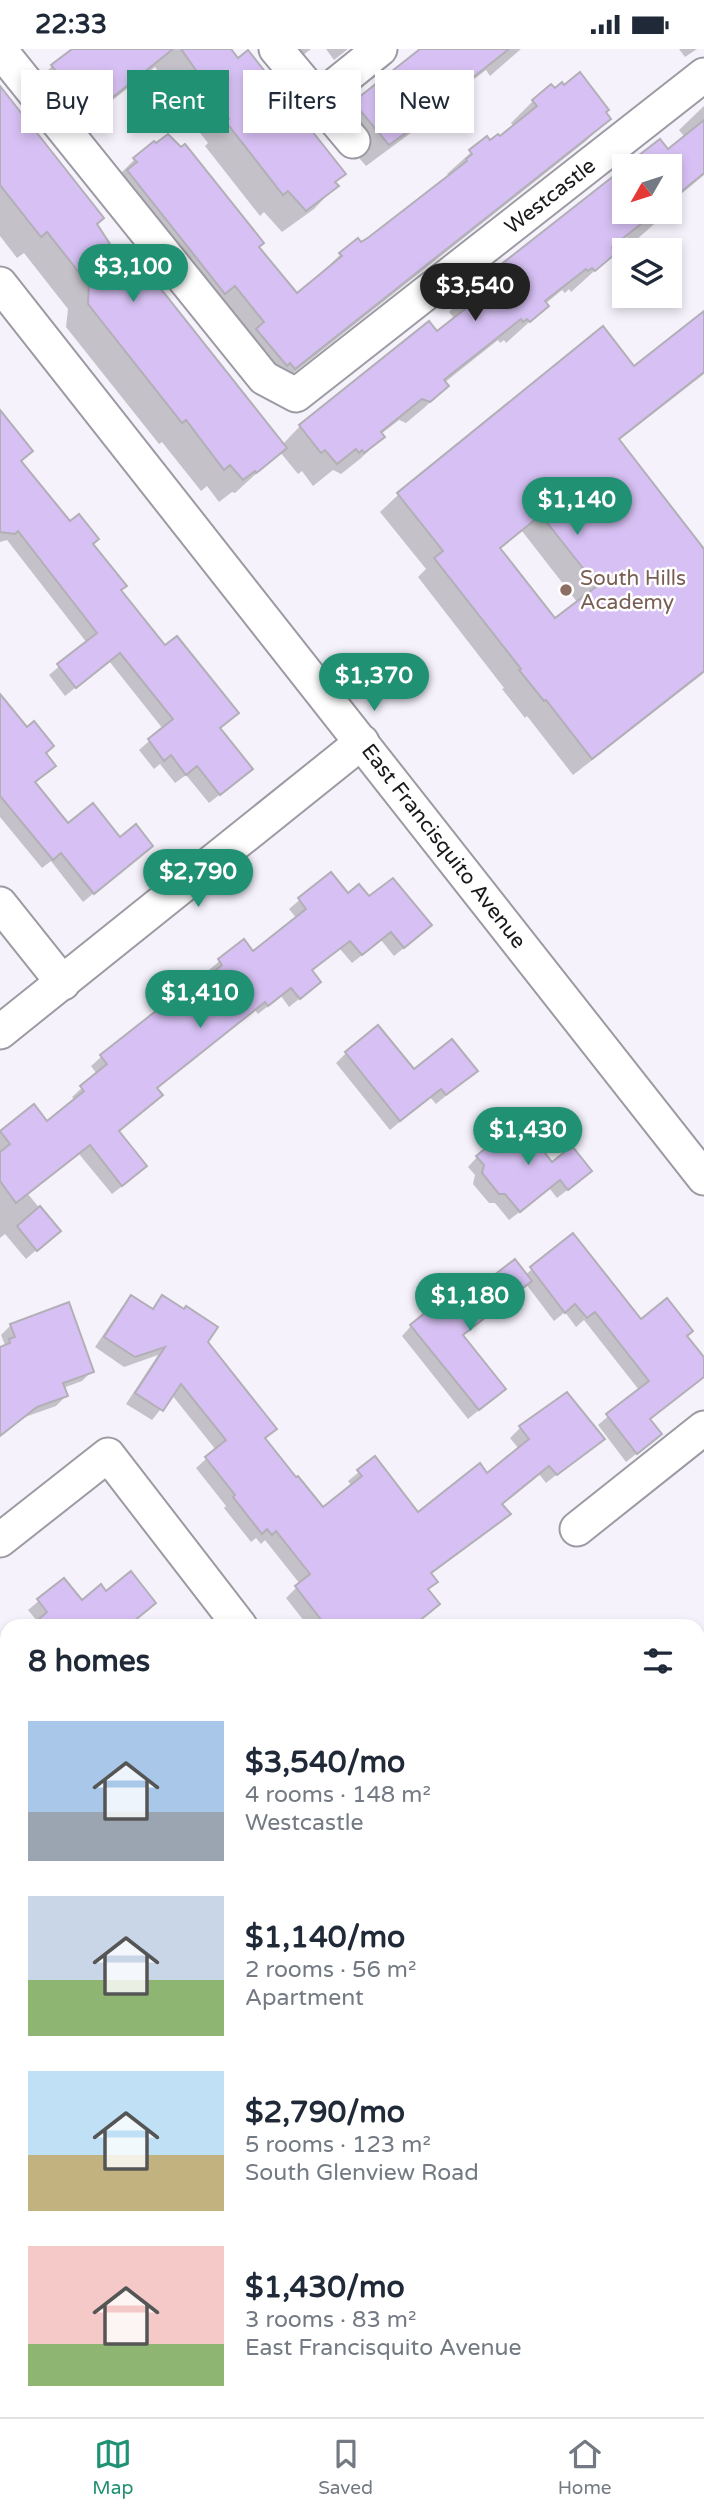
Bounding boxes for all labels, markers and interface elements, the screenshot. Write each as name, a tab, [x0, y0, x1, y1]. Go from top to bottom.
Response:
text: 22:33	[35, 9, 107, 40]
chip: Buy	[21, 70, 113, 133]
chip: Rent	[127, 70, 229, 133]
chip: Filters	[243, 70, 361, 133]
chip: New	[375, 70, 474, 133]
street label: Westcastle	[500, 153, 601, 240]
north arrow	[612, 154, 682, 224]
map controls	[612, 154, 682, 308]
button: layers	[612, 238, 682, 308]
pin: $3,100	[76, 245, 190, 304]
text: $3,100	[94, 253, 172, 281]
pin: $3,540	[418, 264, 532, 323]
text: $3,540	[436, 272, 514, 300]
pin: $1,140	[520, 477, 634, 537]
text: $1,140	[538, 486, 616, 514]
place label: South Hills Academy	[580, 566, 686, 615]
marker: South Hills Academy	[558, 582, 574, 598]
pin: $1,370	[317, 653, 431, 713]
text: $1,370	[335, 662, 413, 690]
street label: East Francisquito Avenue	[356, 739, 531, 954]
pin: $2,790	[141, 849, 255, 909]
text: $2,790	[159, 858, 237, 886]
pin: $1,410	[143, 971, 257, 1030]
text: $1,410	[161, 979, 239, 1007]
pin: $1,430	[471, 1107, 585, 1167]
text: $1,430	[489, 1116, 567, 1144]
pin: $1,180	[413, 1273, 527, 1333]
text: $1,180	[431, 1282, 509, 1310]
icon: filters	[639, 1642, 677, 1680]
text: 8 homes	[28, 1643, 150, 1680]
text: $3,540/mo	[245, 1744, 405, 1781]
icon: home	[84, 1749, 168, 1833]
text: 4 rooms · 148 m²	[245, 1781, 431, 1809]
text: Westcastle	[245, 1809, 363, 1837]
text: $1,140/mo	[245, 1919, 405, 1956]
icon: home	[84, 1924, 168, 2008]
text: 2 rooms · 56 m²	[245, 1956, 416, 1984]
text: Apartment	[245, 1984, 364, 2012]
text: $2,790/mo	[245, 2094, 405, 2131]
icon: home	[84, 2099, 168, 2183]
text: 5 rooms · 123 m²	[245, 2131, 431, 2159]
text: South Glenview Road	[245, 2159, 479, 2187]
text: $1,430/mo	[245, 2269, 405, 2306]
icon: home	[84, 2274, 168, 2358]
text: 3 rooms · 83 m²	[245, 2306, 416, 2334]
text: East Francisquito Avenue	[245, 2334, 521, 2362]
tab: Map	[92, 2435, 133, 2499]
tab: Saved	[318, 2435, 373, 2499]
tab: Home	[558, 2435, 612, 2499]

